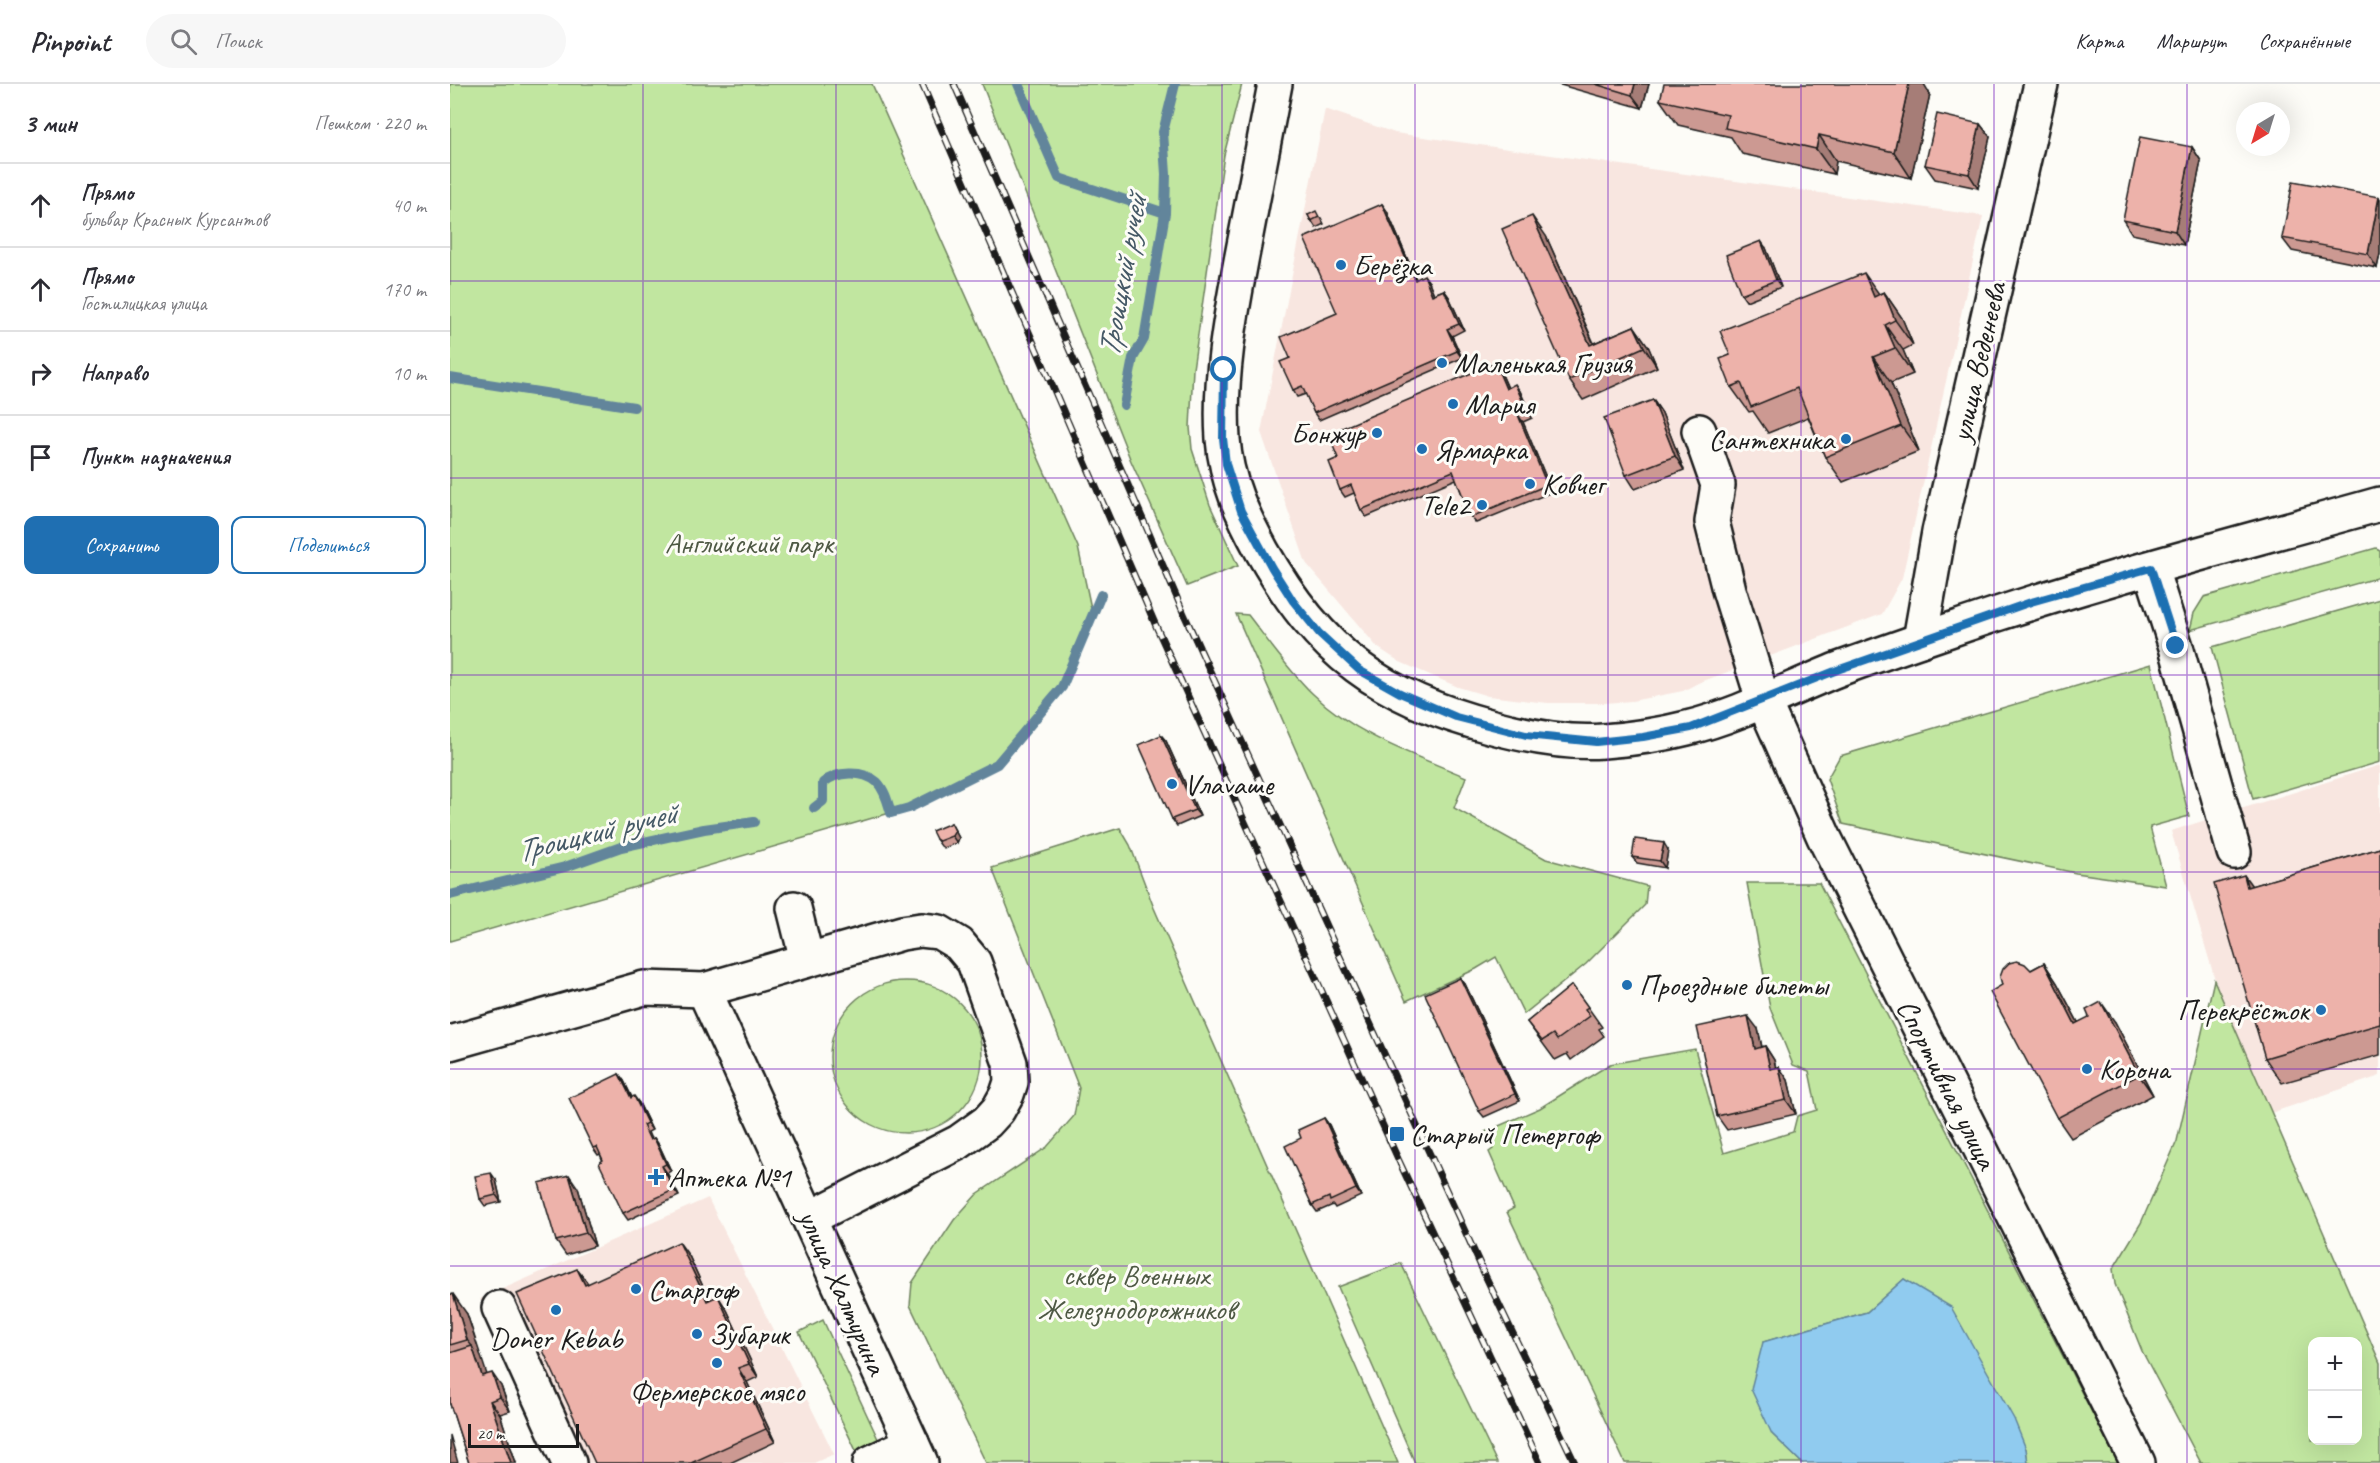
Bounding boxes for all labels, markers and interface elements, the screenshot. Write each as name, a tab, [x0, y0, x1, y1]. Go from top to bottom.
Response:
search box	[146, 14, 566, 68]
text: Pinpoint	[30, 24, 110, 59]
icon: search	[167, 25, 200, 58]
text: Поиск	[215, 27, 262, 55]
text: Карта	[2075, 28, 2124, 54]
text: Маршрут	[2157, 28, 2226, 54]
text: Сохранённые	[2259, 28, 2350, 54]
north arrow	[2236, 102, 2290, 156]
text: 3 мин	[24, 107, 77, 140]
text: Пешком · 220 m	[314, 111, 426, 136]
text: Прямо	[81, 179, 133, 207]
water label: Троицкий ручей	[1088, 186, 1158, 360]
icon: ahead	[24, 189, 57, 222]
text: 40 m	[392, 193, 426, 218]
text: бульвар Красных Курсантов	[81, 207, 267, 232]
place label: Берёзка	[1353, 246, 1433, 284]
marker: Берёзка	[1334, 258, 1348, 272]
text: Прямо	[81, 263, 133, 291]
icon: ahead	[24, 273, 57, 306]
text: 170 m	[383, 277, 426, 302]
street label: улица Веденеева	[1941, 277, 2015, 447]
text: Гостилицкая улица	[81, 291, 207, 316]
place label: Маленькая Грузия	[1454, 344, 1633, 382]
route start	[1210, 356, 1236, 382]
marker: Маленькая Грузия	[1435, 356, 1449, 370]
icon: right	[24, 357, 57, 390]
text: Направо	[81, 359, 148, 387]
text: 10 m	[392, 361, 426, 386]
place label: Мария	[1465, 385, 1537, 423]
marker: Мария	[1446, 397, 1460, 411]
place label: Бонжур	[1291, 414, 1367, 452]
place label: Сантехника	[1709, 420, 1836, 458]
marker: Бонжур	[1370, 426, 1384, 440]
place label: Ярмарка	[1434, 430, 1529, 468]
marker: Сантехника	[1839, 432, 1853, 446]
icon: arrive	[24, 441, 57, 474]
marker: Ярмарка	[1415, 442, 1429, 456]
text: Пункт назначения	[81, 443, 230, 471]
place label: Ковчег	[1542, 465, 1608, 503]
marker: Ковчег	[1523, 477, 1537, 491]
place label: Tele2	[1421, 486, 1472, 524]
marker: Tele2	[1475, 498, 1489, 512]
button: Сохранить	[24, 516, 219, 574]
button: Поделиться	[231, 516, 426, 574]
park label: Английский парк	[665, 524, 835, 562]
route end	[2162, 632, 2188, 658]
place label: Vлаvаше	[1184, 765, 1275, 803]
marker: Vлаvаше	[1165, 777, 1179, 791]
water label: Троицкий ручей	[512, 791, 687, 872]
place label: Проездные билеты	[1639, 966, 1830, 1004]
marker: Проездные билеты	[1620, 978, 1634, 992]
place label: Перекрёсток	[2177, 991, 2311, 1029]
street label: Спортивная улица	[1888, 993, 2007, 1177]
marker: Перекрёсток	[2314, 1003, 2328, 1017]
place label: Корона	[2099, 1050, 2172, 1088]
marker: Корона	[2080, 1062, 2094, 1076]
place label: Старый Петергоф	[1410, 1115, 1602, 1153]
marker: Старый Петергоф	[1388, 1125, 1406, 1143]
place label: Аптека №1	[668, 1158, 793, 1196]
marker: Аптека №1	[649, 1170, 663, 1184]
street label: улица Халтурина	[789, 1202, 897, 1382]
park label: сквер Военных Железнодорожников	[1037, 1256, 1240, 1328]
place label: Старгоф	[648, 1270, 741, 1308]
marker: Старгоф	[629, 1282, 643, 1296]
marker: Doner Kebab	[549, 1303, 563, 1317]
place label: Зубарик	[709, 1315, 792, 1353]
place label: Doner Kebab	[490, 1319, 624, 1357]
marker: Зубарик	[690, 1327, 704, 1341]
map controls	[2308, 1337, 2362, 1445]
button: +	[2308, 1337, 2362, 1391]
marker: Фермерское мясо	[710, 1356, 724, 1370]
place label: Фермерское мясо	[630, 1372, 806, 1410]
button: −	[2308, 1391, 2362, 1445]
scale bar	[468, 1421, 579, 1448]
text: 20 m	[477, 1424, 504, 1444]

